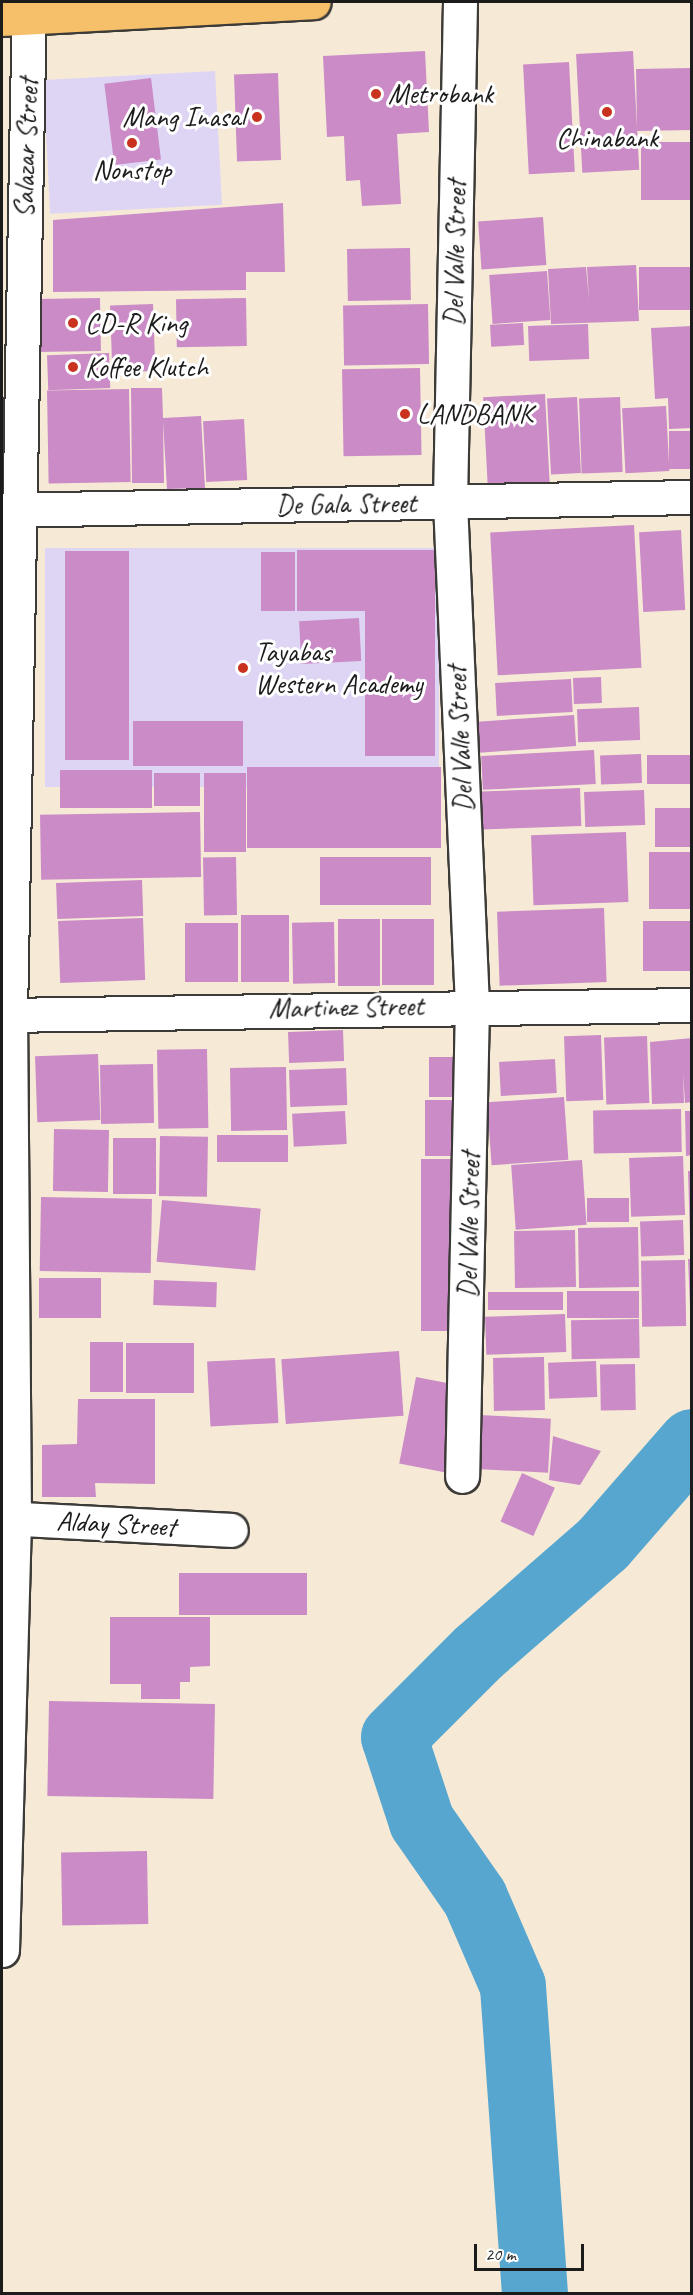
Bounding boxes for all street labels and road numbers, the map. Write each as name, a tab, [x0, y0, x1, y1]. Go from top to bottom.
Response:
street label: Salazar Street	[7, 78, 45, 218]
street label: Del Valle Street	[437, 179, 473, 327]
street label: De Gala Street	[275, 486, 417, 522]
street label: Del Valle Street	[439, 664, 481, 814]
street label: Martinez Street	[268, 989, 424, 1025]
street label: Del Valle Street	[451, 1151, 487, 1299]
street label: Alday Street	[56, 1504, 176, 1544]

